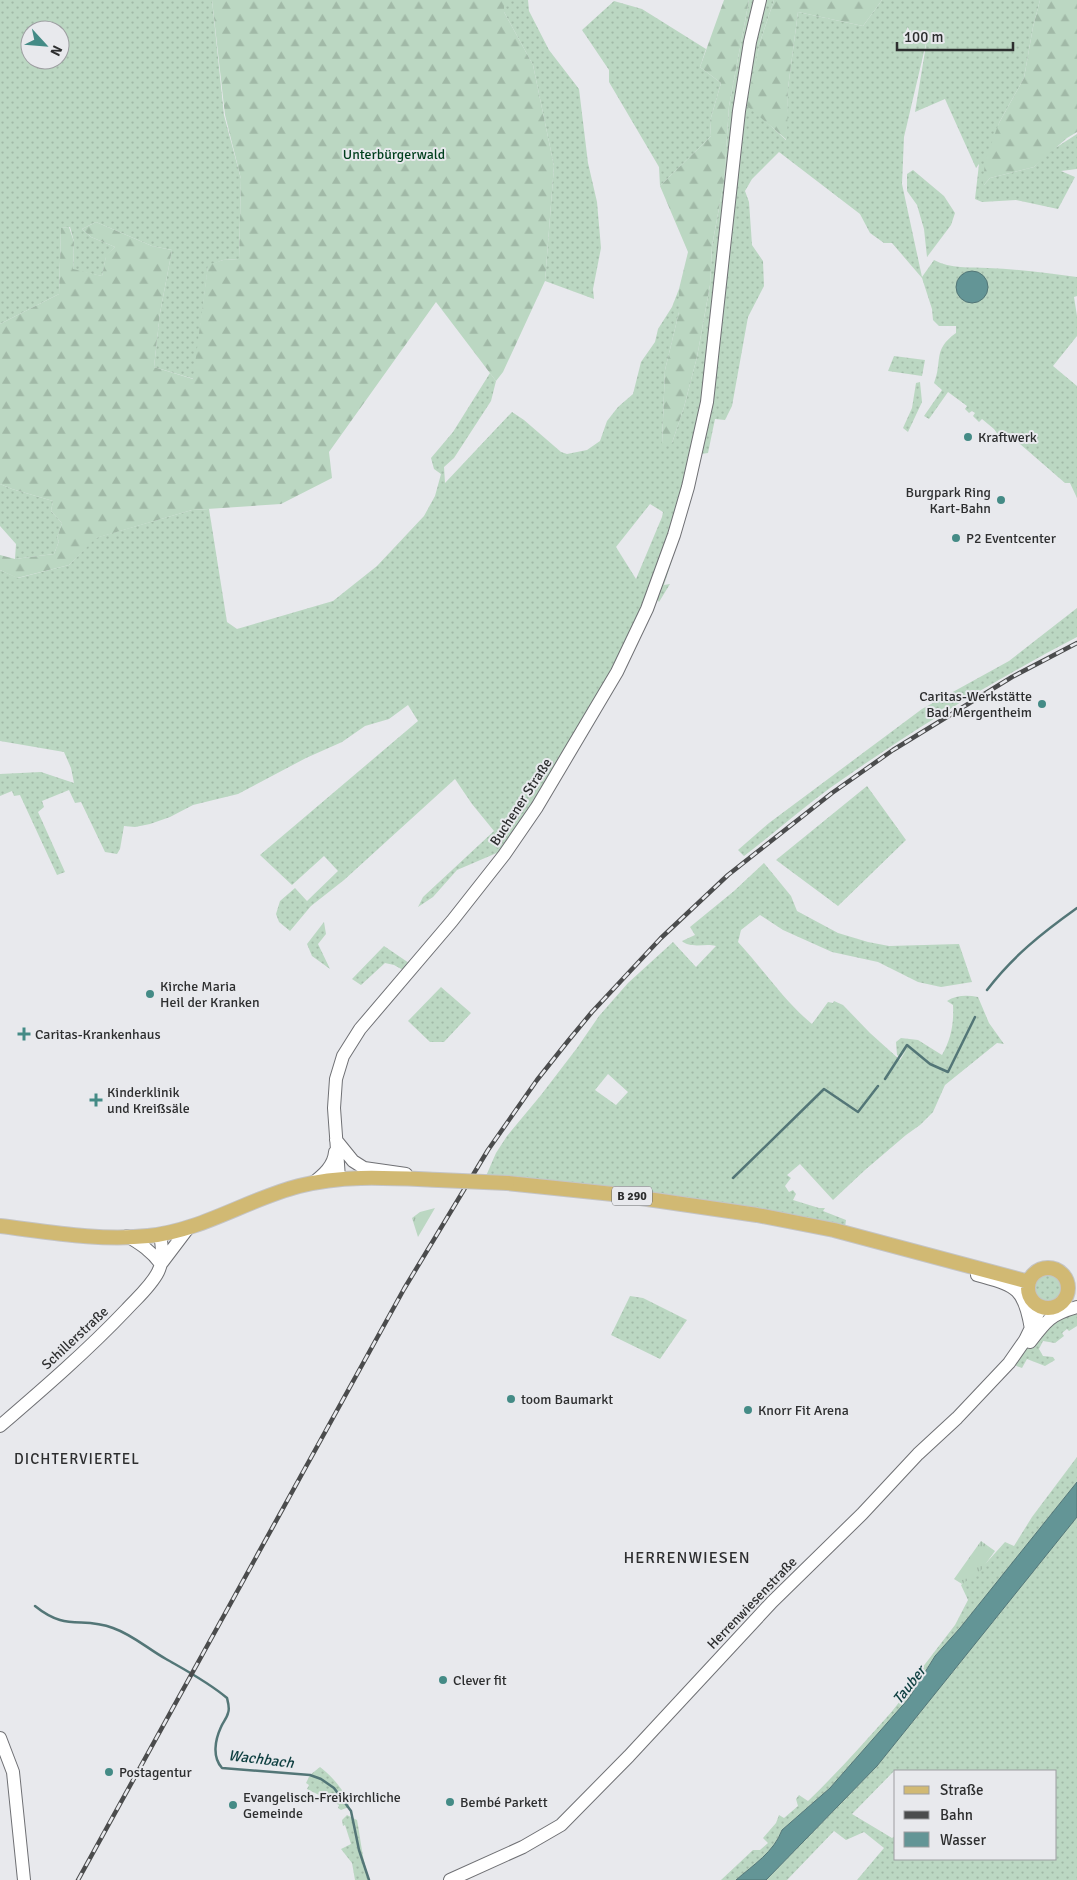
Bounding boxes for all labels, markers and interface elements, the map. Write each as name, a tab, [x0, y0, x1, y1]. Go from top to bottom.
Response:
north arrow	[20, 20, 70, 70]
scale bar	[897, 20, 1013, 52]
text: 100 m	[904, 28, 944, 46]
text: N	[46, 42, 66, 59]
park label: Unterbürgerwald	[343, 146, 445, 163]
place label: Kraftwerk	[978, 429, 1037, 446]
marker: Kraftwerk	[962, 431, 974, 443]
place label: Burgpark Ring Kart-Bahn	[905, 484, 991, 517]
marker: Burgpark Ring Kart-Bahn	[995, 494, 1007, 506]
place label: P2 Eventcenter	[966, 530, 1057, 547]
marker: P2 Eventcenter	[950, 532, 962, 544]
place label: Caritas-Werkstätte Bad Mergentheim	[919, 688, 1032, 721]
marker: Caritas-Werkstätte Bad Mergentheim	[1036, 698, 1048, 710]
street label: Buchener Straße	[486, 755, 556, 849]
place label: Kirche Maria Heil der Kranken	[160, 978, 260, 1011]
marker: Kirche Maria Heil der Kranken	[144, 988, 156, 1000]
place label: Caritas-Krankenhaus	[35, 1026, 161, 1043]
marker: Caritas-Krankenhaus	[17, 1027, 31, 1041]
place label: Kinderklinik und Kreißsäle	[107, 1084, 190, 1117]
marker: Kinderklinik und Kreißsäle	[89, 1093, 103, 1107]
road number: B 290	[612, 1186, 652, 1206]
street label: Schillerstraße	[38, 1303, 112, 1373]
place label: toom Baumarkt	[521, 1391, 613, 1408]
marker: toom Baumarkt	[505, 1393, 517, 1405]
place label: Knorr Fit Arena	[758, 1402, 849, 1419]
marker: Knorr Fit Arena	[742, 1404, 754, 1416]
district label: DICHTERVIERTEL	[14, 1450, 140, 1468]
district label: HERRENWIESEN	[623, 1548, 751, 1568]
street label: Herrenwiesenstraße	[704, 1553, 800, 1653]
water label: Tauber	[889, 1661, 931, 1707]
place label: Clever fit	[453, 1672, 507, 1689]
marker: Clever fit	[437, 1674, 449, 1686]
water label: Wachbach	[227, 1746, 296, 1772]
place label: Postagentur	[119, 1764, 192, 1781]
marker: Postagentur	[103, 1766, 115, 1778]
legend	[894, 1770, 1057, 1860]
text: Straße	[940, 1781, 984, 1799]
place label: Evangelisch-Freikirchliche Gemeinde	[243, 1789, 401, 1822]
place label: Bembé Parkett	[460, 1794, 548, 1811]
marker: Bembé Parkett	[444, 1796, 456, 1808]
marker: Evangelisch-Freikirchliche Gemeinde	[227, 1799, 239, 1811]
text: Bahn	[940, 1806, 973, 1824]
text: Wasser	[940, 1831, 986, 1849]

